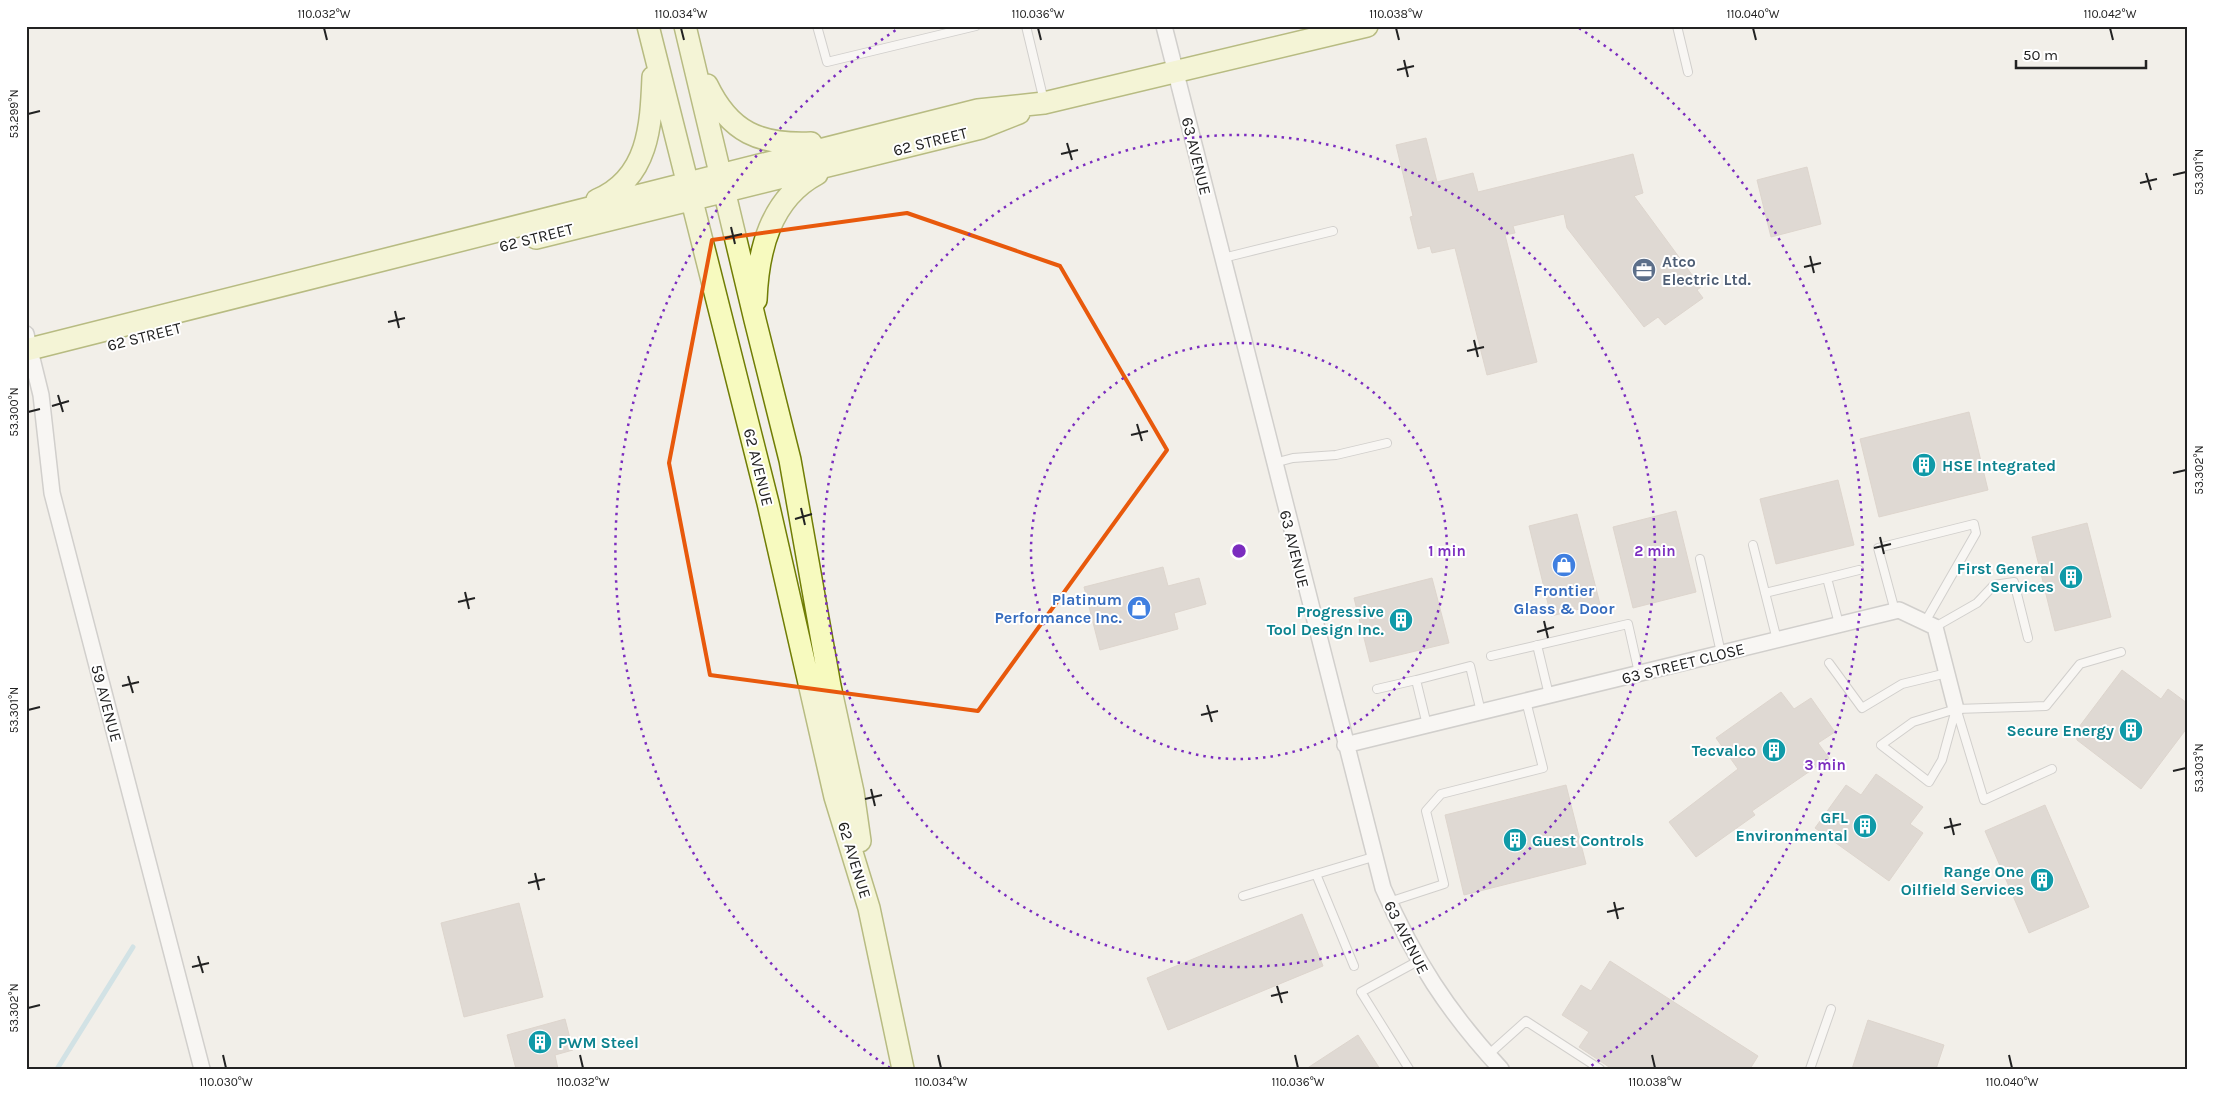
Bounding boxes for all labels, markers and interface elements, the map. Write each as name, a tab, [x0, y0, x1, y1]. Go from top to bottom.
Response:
text: 110.032°W	[297, 7, 351, 21]
text: 110.034°W	[655, 7, 708, 21]
text: 110.036°W	[1011, 7, 1065, 21]
text: 110.038°W	[1369, 7, 1423, 21]
text: 110.040°W	[1727, 7, 1780, 21]
text: 110.042°W	[2084, 7, 2137, 21]
scale bar	[2016, 38, 2146, 70]
text: 50 m	[2023, 46, 2058, 64]
text: 53.299°N	[7, 89, 21, 139]
street label: 63 AVENUE	[1178, 115, 1215, 197]
street label: 62 STREET	[891, 123, 969, 160]
text: 53.301°N	[2192, 149, 2206, 195]
street label: 62 STREET	[497, 219, 575, 256]
place label: Atco Electric Ltd.	[1662, 252, 1752, 289]
office icon: Atco Electric Ltd.	[1631, 257, 1657, 283]
street label: 62 STREET	[105, 318, 183, 355]
text: 53.300°N	[7, 387, 21, 437]
street label: 62 AVENUE	[740, 426, 777, 508]
text: 53.302°N	[2192, 445, 2206, 495]
building icon: HSE Integrated	[1911, 452, 1937, 478]
place label: HSE Integrated	[1942, 456, 2056, 475]
street label: 63 AVENUE	[1276, 508, 1313, 590]
centre of rings	[1230, 542, 1248, 560]
text: 1 min	[1428, 542, 1466, 560]
text: 2 min	[1634, 542, 1676, 560]
shop icon: Frontier Glass & Door	[1551, 552, 1577, 578]
place label: First General Services	[1957, 559, 2054, 596]
building icon: First General Services	[2058, 564, 2084, 590]
place label: Frontier Glass & Door	[1514, 581, 1615, 618]
place label: Platinum Performance Inc.	[994, 590, 1123, 627]
shop icon: Platinum Performance Inc.	[1126, 595, 1152, 621]
place label: Progressive Tool Design Inc.	[1267, 602, 1385, 639]
building icon: Progressive Tool Design Inc.	[1388, 607, 1414, 633]
street label: 63 STREET CLOSE	[1620, 639, 1747, 688]
street label: 59 AVENUE	[87, 662, 126, 744]
text: 53.301°N	[7, 687, 21, 733]
building icon: Secure Energy	[2118, 717, 2144, 743]
place label: Secure Energy	[2007, 721, 2114, 740]
building icon: Tecvalco	[1761, 737, 1787, 763]
place label: Tecvalco	[1692, 741, 1756, 760]
text: 53.303°N	[2192, 743, 2206, 793]
text: 3 min	[1804, 756, 1846, 774]
place label: GFL Environmental	[1736, 808, 1848, 845]
building icon: GFL Environmental	[1852, 813, 1878, 839]
street label: 62 AVENUE	[834, 819, 875, 901]
building icon: Guest Controls	[1502, 827, 1528, 853]
place label: Guest Controls	[1532, 831, 1644, 850]
place label: Range One Oilfield Services	[1901, 862, 2024, 899]
building icon: Range One Oilfield Services	[2029, 867, 2055, 893]
street label: 63 AVENUE	[1380, 897, 1433, 977]
text: 53.302°N	[7, 983, 21, 1033]
building icon: PWM Steel	[527, 1029, 553, 1055]
place label: PWM Steel	[558, 1033, 639, 1052]
text: 110.030°W	[199, 1075, 253, 1089]
text: 110.032°W	[556, 1075, 610, 1089]
text: 110.034°W	[915, 1075, 968, 1089]
text: 110.036°W	[1271, 1075, 1325, 1089]
text: 110.038°W	[1628, 1075, 1682, 1089]
text: 110.040°W	[1986, 1075, 2039, 1089]

